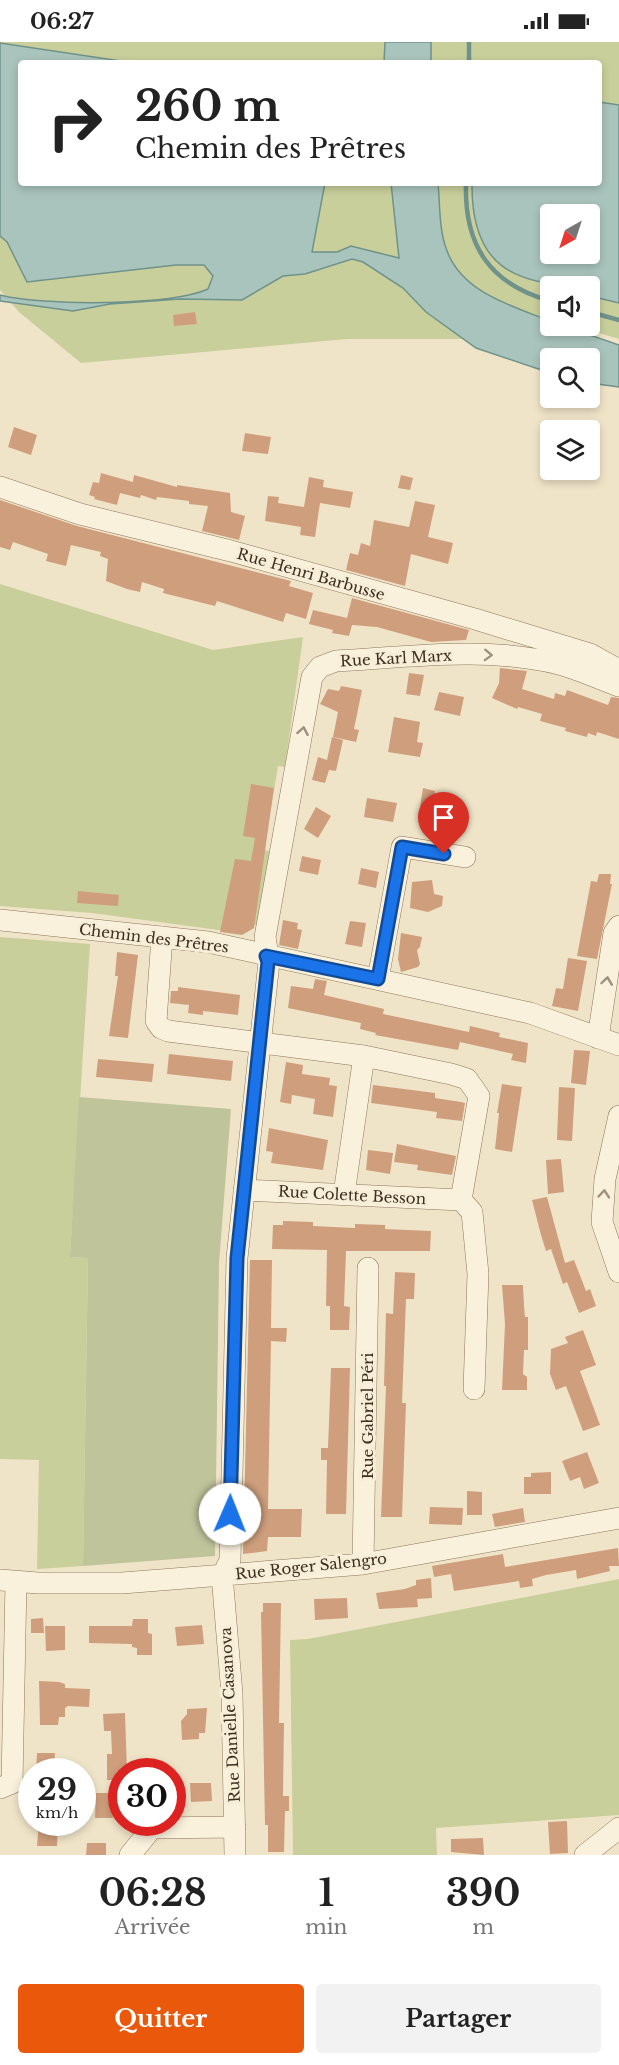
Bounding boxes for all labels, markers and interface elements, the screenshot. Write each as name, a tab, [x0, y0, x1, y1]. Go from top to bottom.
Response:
text: 06:27	[30, 8, 93, 35]
text: 260 m	[135, 80, 280, 132]
icon: right	[36, 84, 114, 162]
text: Chemin des Prêtres	[135, 132, 406, 165]
north arrow	[540, 204, 600, 264]
map controls	[540, 204, 600, 480]
button: sound	[540, 276, 600, 336]
button: search	[540, 348, 600, 408]
button: layers	[540, 420, 600, 480]
street label: Rue Henri Barbusse	[235, 544, 387, 604]
street label: Rue Karl Marx	[340, 646, 452, 670]
one-way arrow	[483, 648, 492, 661]
one-way arrow	[296, 727, 309, 737]
pin	[418, 792, 469, 854]
icon: arrive	[427, 801, 460, 834]
street label: Chemin des Prêtres	[78, 919, 230, 957]
one-way arrow	[600, 976, 613, 986]
street label: Rue Colette Besson	[278, 1182, 426, 1208]
one-way arrow	[597, 1189, 610, 1198]
street label: Rue Gabriel Péri	[358, 1353, 377, 1479]
position arrow	[198, 1482, 262, 1546]
street label: Rue Roger Salengro	[234, 1549, 388, 1583]
street label: Rue Danielle Casanova	[216, 1626, 244, 1803]
speed limit sign: 30	[108, 1758, 186, 1836]
text: 29	[37, 1771, 77, 1808]
text: km/h	[36, 1803, 78, 1822]
text: 06:28	[99, 1871, 207, 1916]
text: 1	[318, 1871, 334, 1916]
text: 390	[446, 1871, 520, 1916]
text: Arrivée	[115, 1915, 191, 1939]
text: min	[305, 1915, 347, 1939]
text: m	[472, 1915, 494, 1939]
button: Quitter	[18, 1984, 304, 2053]
button: Partager	[316, 1984, 601, 2053]

